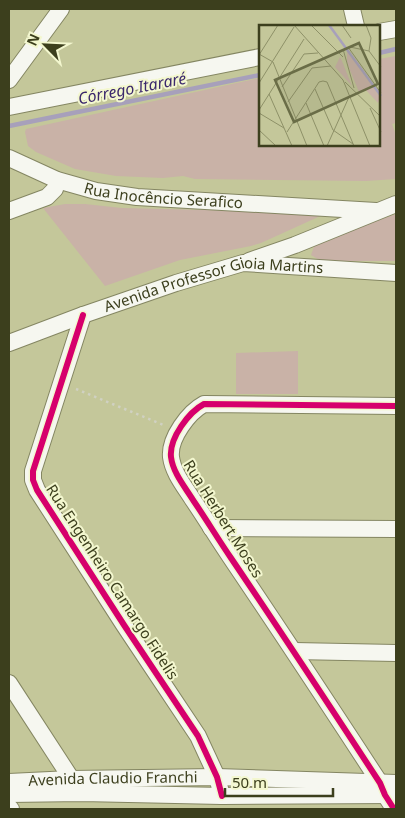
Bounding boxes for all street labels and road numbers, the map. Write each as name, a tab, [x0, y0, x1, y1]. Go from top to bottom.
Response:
street label: Rua Inocêncio Serafico	[82, 177, 244, 212]
street label: Avenida Professor Gioia Martins	[101, 252, 324, 316]
street label: Rua Herbert Moses	[179, 456, 268, 581]
street label: Rua Engenheiro Camargo Fidelis	[42, 480, 184, 683]
street label: Avenida Claudio Franchi	[28, 766, 198, 790]

